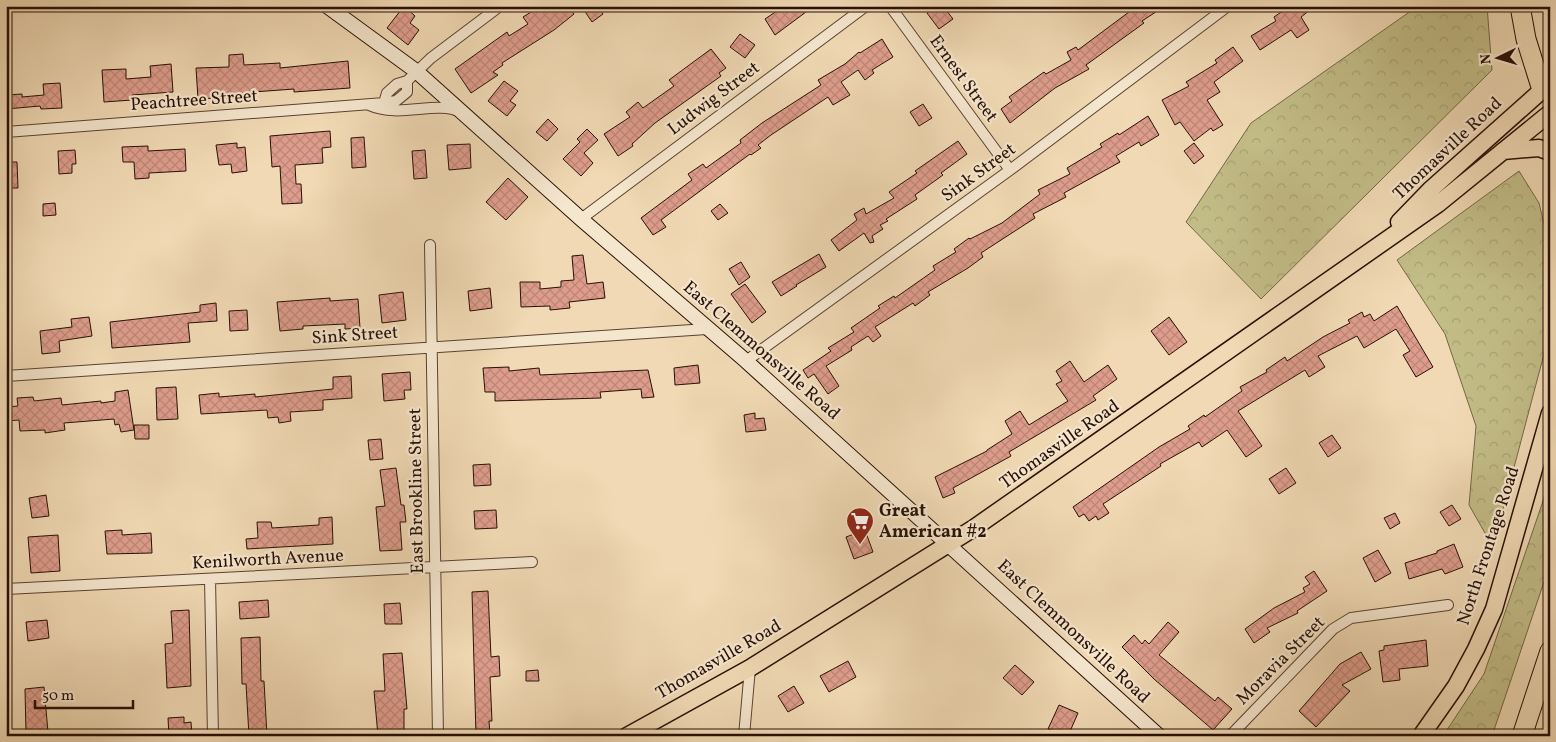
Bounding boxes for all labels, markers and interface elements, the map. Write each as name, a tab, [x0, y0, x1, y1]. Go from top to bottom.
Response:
street label: Ernest Street	[923, 30, 1003, 128]
north arrow	[1474, 32, 1524, 82]
text: N	[1477, 53, 1496, 65]
street label: Ludwig Street	[663, 56, 765, 142]
street label: Peachtree Street	[129, 84, 259, 118]
street label: Thomasville Road	[1388, 92, 1508, 206]
street label: Sink Street	[937, 137, 1021, 209]
street label: East Clemmonsville Road	[677, 276, 845, 426]
street label: Sink Street	[311, 321, 399, 351]
street label: Thomasville Road	[995, 394, 1125, 496]
street label: East Brookline Street	[403, 408, 431, 574]
street label: North Frontage Road	[1451, 463, 1527, 629]
place label: Great American #2	[879, 499, 987, 545]
supermarket icon: Great American #2	[845, 506, 875, 545]
street label: Kenilworth Avenue	[191, 544, 345, 576]
street label: East Clemmonsville Road	[991, 554, 1155, 710]
street label: Moravia Street	[1231, 611, 1331, 711]
street label: Thomasville Road	[652, 614, 786, 706]
scale bar	[35, 677, 132, 709]
text: 50 m	[42, 686, 74, 707]

